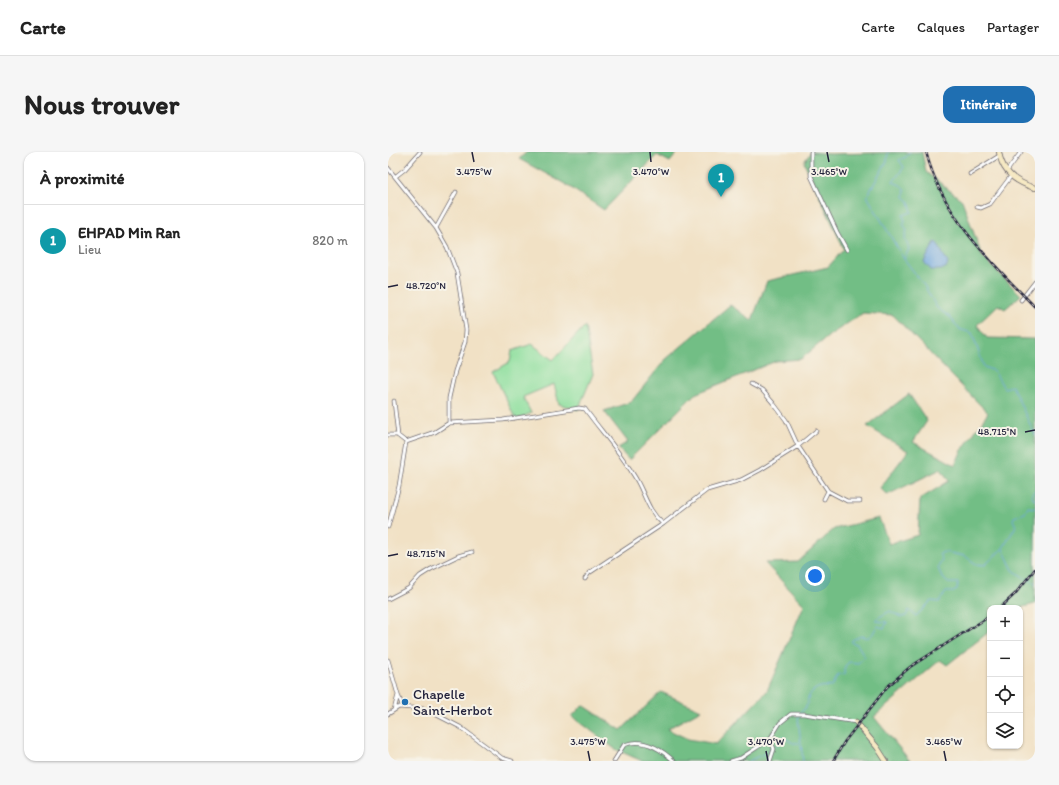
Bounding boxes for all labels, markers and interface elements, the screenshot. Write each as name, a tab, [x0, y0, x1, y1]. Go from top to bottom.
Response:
text: Carte	[20, 16, 66, 39]
text: Carte	[861, 19, 895, 36]
text: Calques	[917, 19, 965, 36]
text: Partager	[987, 19, 1039, 36]
button: Itinéraire	[943, 86, 1035, 123]
text: Nous trouver	[24, 87, 179, 121]
pin: 1	[708, 164, 734, 197]
text: 3.475°W	[456, 165, 492, 178]
text: 3.470°W	[633, 165, 670, 178]
text: 3.465°W	[811, 165, 847, 178]
text: À proximité	[40, 168, 125, 188]
text: EHPAD Min Ran	[78, 224, 180, 242]
text: 1	[50, 233, 56, 248]
text: 820 m	[312, 233, 348, 248]
text: Lieu	[78, 242, 101, 257]
text: 48.720°N	[406, 279, 446, 292]
text: 48.715°N	[978, 425, 1017, 438]
text: 48.715°N	[407, 547, 445, 560]
your location	[805, 566, 825, 586]
map controls	[987, 605, 1023, 749]
button: +	[987, 605, 1023, 641]
button: −	[987, 641, 1023, 677]
button: locate	[987, 677, 1023, 713]
place label: Chapelle Saint-Herbot	[413, 686, 492, 719]
marker: Chapelle Saint-Herbot	[400, 697, 410, 707]
button: layers	[987, 713, 1023, 749]
text: 3.475°W	[570, 735, 606, 748]
text: 3.470°W	[748, 735, 785, 748]
text: 3.465°W	[926, 735, 962, 748]

